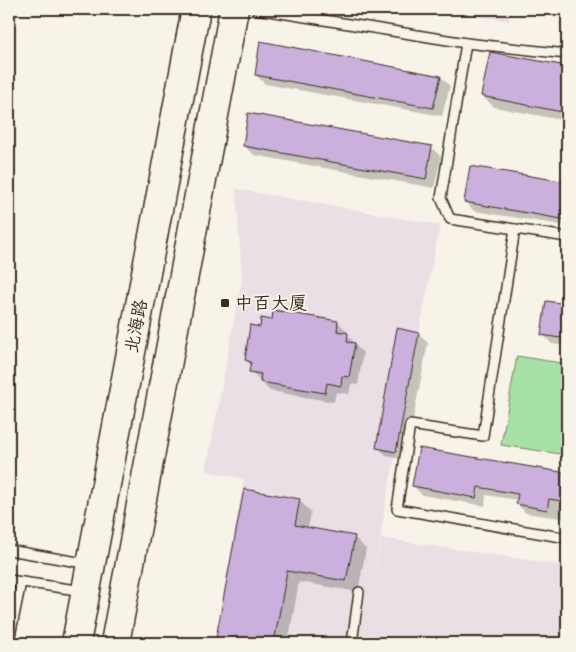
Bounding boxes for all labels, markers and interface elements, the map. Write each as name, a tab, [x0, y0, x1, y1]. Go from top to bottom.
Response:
place label: 中百大厦	[235, 292, 307, 316]
street label: 北海路	[120, 297, 154, 355]
marker: 中百大厦	[219, 297, 231, 309]

